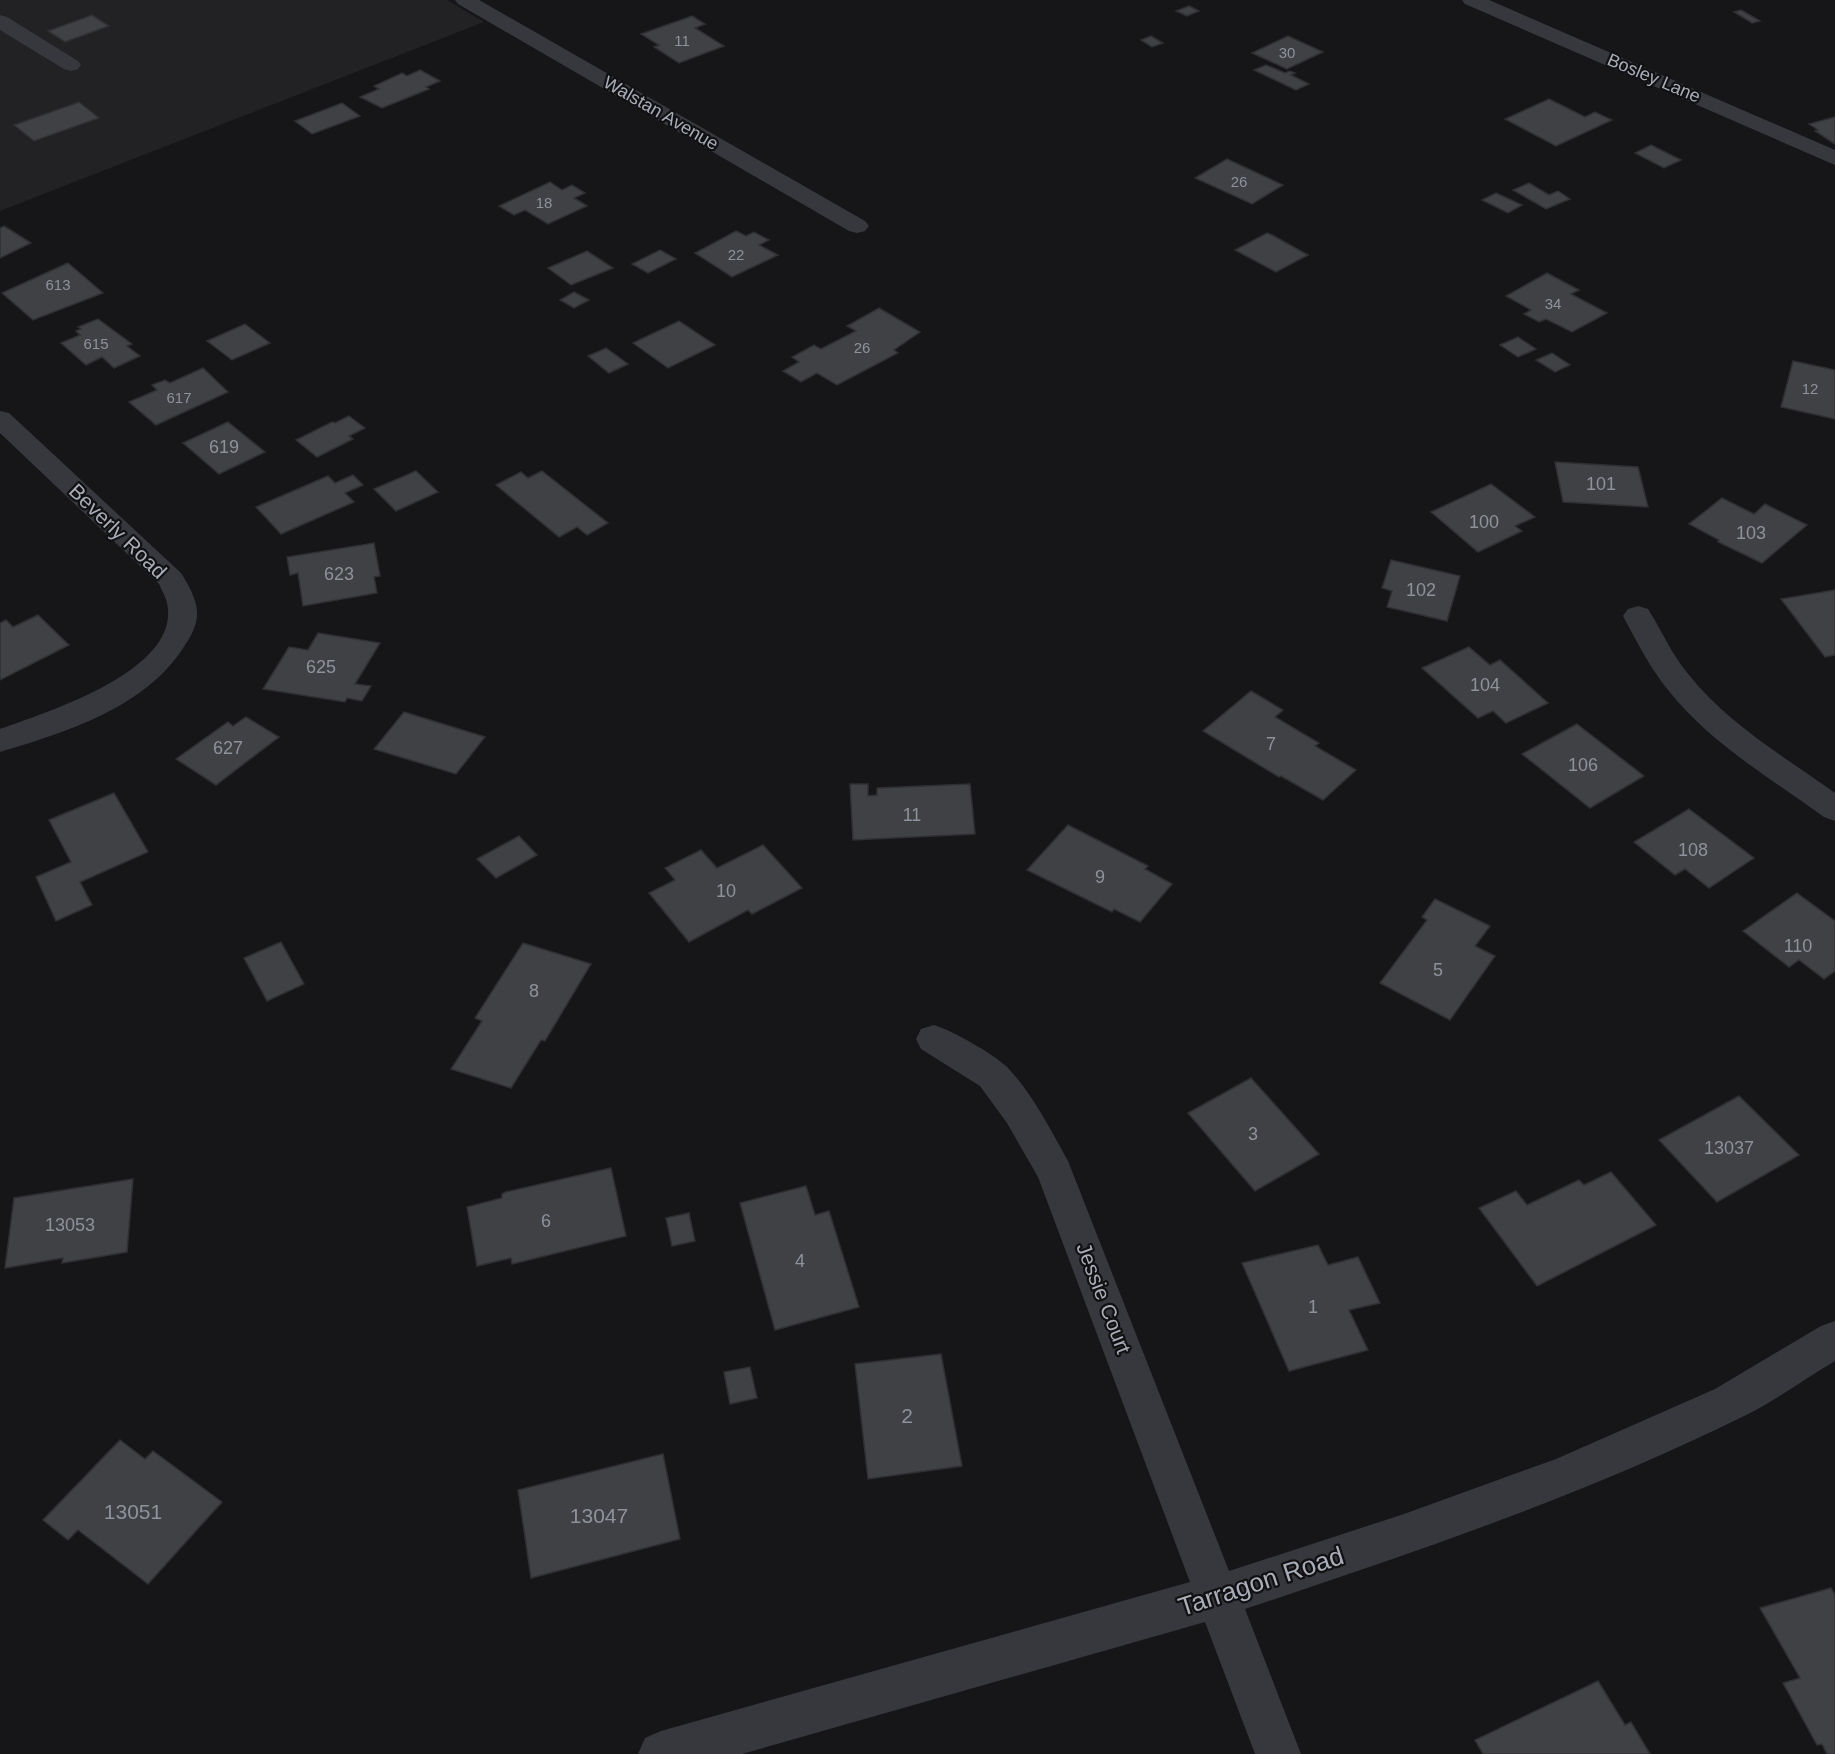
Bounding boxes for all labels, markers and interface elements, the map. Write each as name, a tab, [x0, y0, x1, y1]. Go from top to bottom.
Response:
house number: 11	[674, 32, 690, 49]
house number: 30	[1279, 44, 1295, 61]
street label: Bosley Lane	[1604, 49, 1704, 107]
street label: Walstan Avenue	[600, 72, 722, 154]
house number: 26	[1231, 173, 1247, 190]
house number: 18	[536, 194, 552, 211]
house number: 22	[728, 246, 744, 263]
house number: 613	[45, 276, 71, 293]
house number: 34	[1545, 295, 1561, 312]
house number: 615	[83, 335, 109, 352]
house number: 26	[854, 339, 870, 356]
house number: 12	[1802, 380, 1818, 397]
house number: 617	[166, 389, 192, 406]
house number: 619	[209, 437, 239, 457]
house number: 101	[1586, 474, 1616, 494]
street label: Beverly Road	[65, 479, 171, 583]
house number: 100	[1469, 512, 1499, 532]
house number: 103	[1736, 523, 1766, 543]
house number: 623	[324, 564, 354, 584]
house number: 102	[1406, 580, 1436, 600]
house number: 625	[306, 657, 336, 677]
house number: 104	[1470, 675, 1500, 695]
house number: 7	[1266, 734, 1276, 754]
house number: 627	[213, 738, 243, 758]
house number: 106	[1568, 755, 1598, 775]
house number: 11	[903, 805, 921, 825]
house number: 108	[1678, 840, 1708, 860]
house number: 9	[1095, 867, 1105, 887]
house number: 10	[716, 881, 736, 901]
house number: 110	[1784, 936, 1812, 956]
house number: 5	[1433, 960, 1443, 980]
house number: 8	[529, 981, 539, 1001]
house number: 3	[1248, 1124, 1258, 1144]
house number: 13037	[1704, 1138, 1754, 1158]
house number: 6	[541, 1211, 551, 1231]
house number: 13053	[45, 1215, 95, 1235]
street label: Jessie Court	[1072, 1239, 1136, 1357]
house number: 4	[795, 1251, 805, 1271]
house number: 1	[1308, 1297, 1318, 1317]
house number: 2	[901, 1404, 913, 1427]
house number: 13051	[104, 1500, 162, 1523]
house number: 13047	[570, 1504, 628, 1527]
street label: Tarragon Road	[1175, 1540, 1347, 1622]

